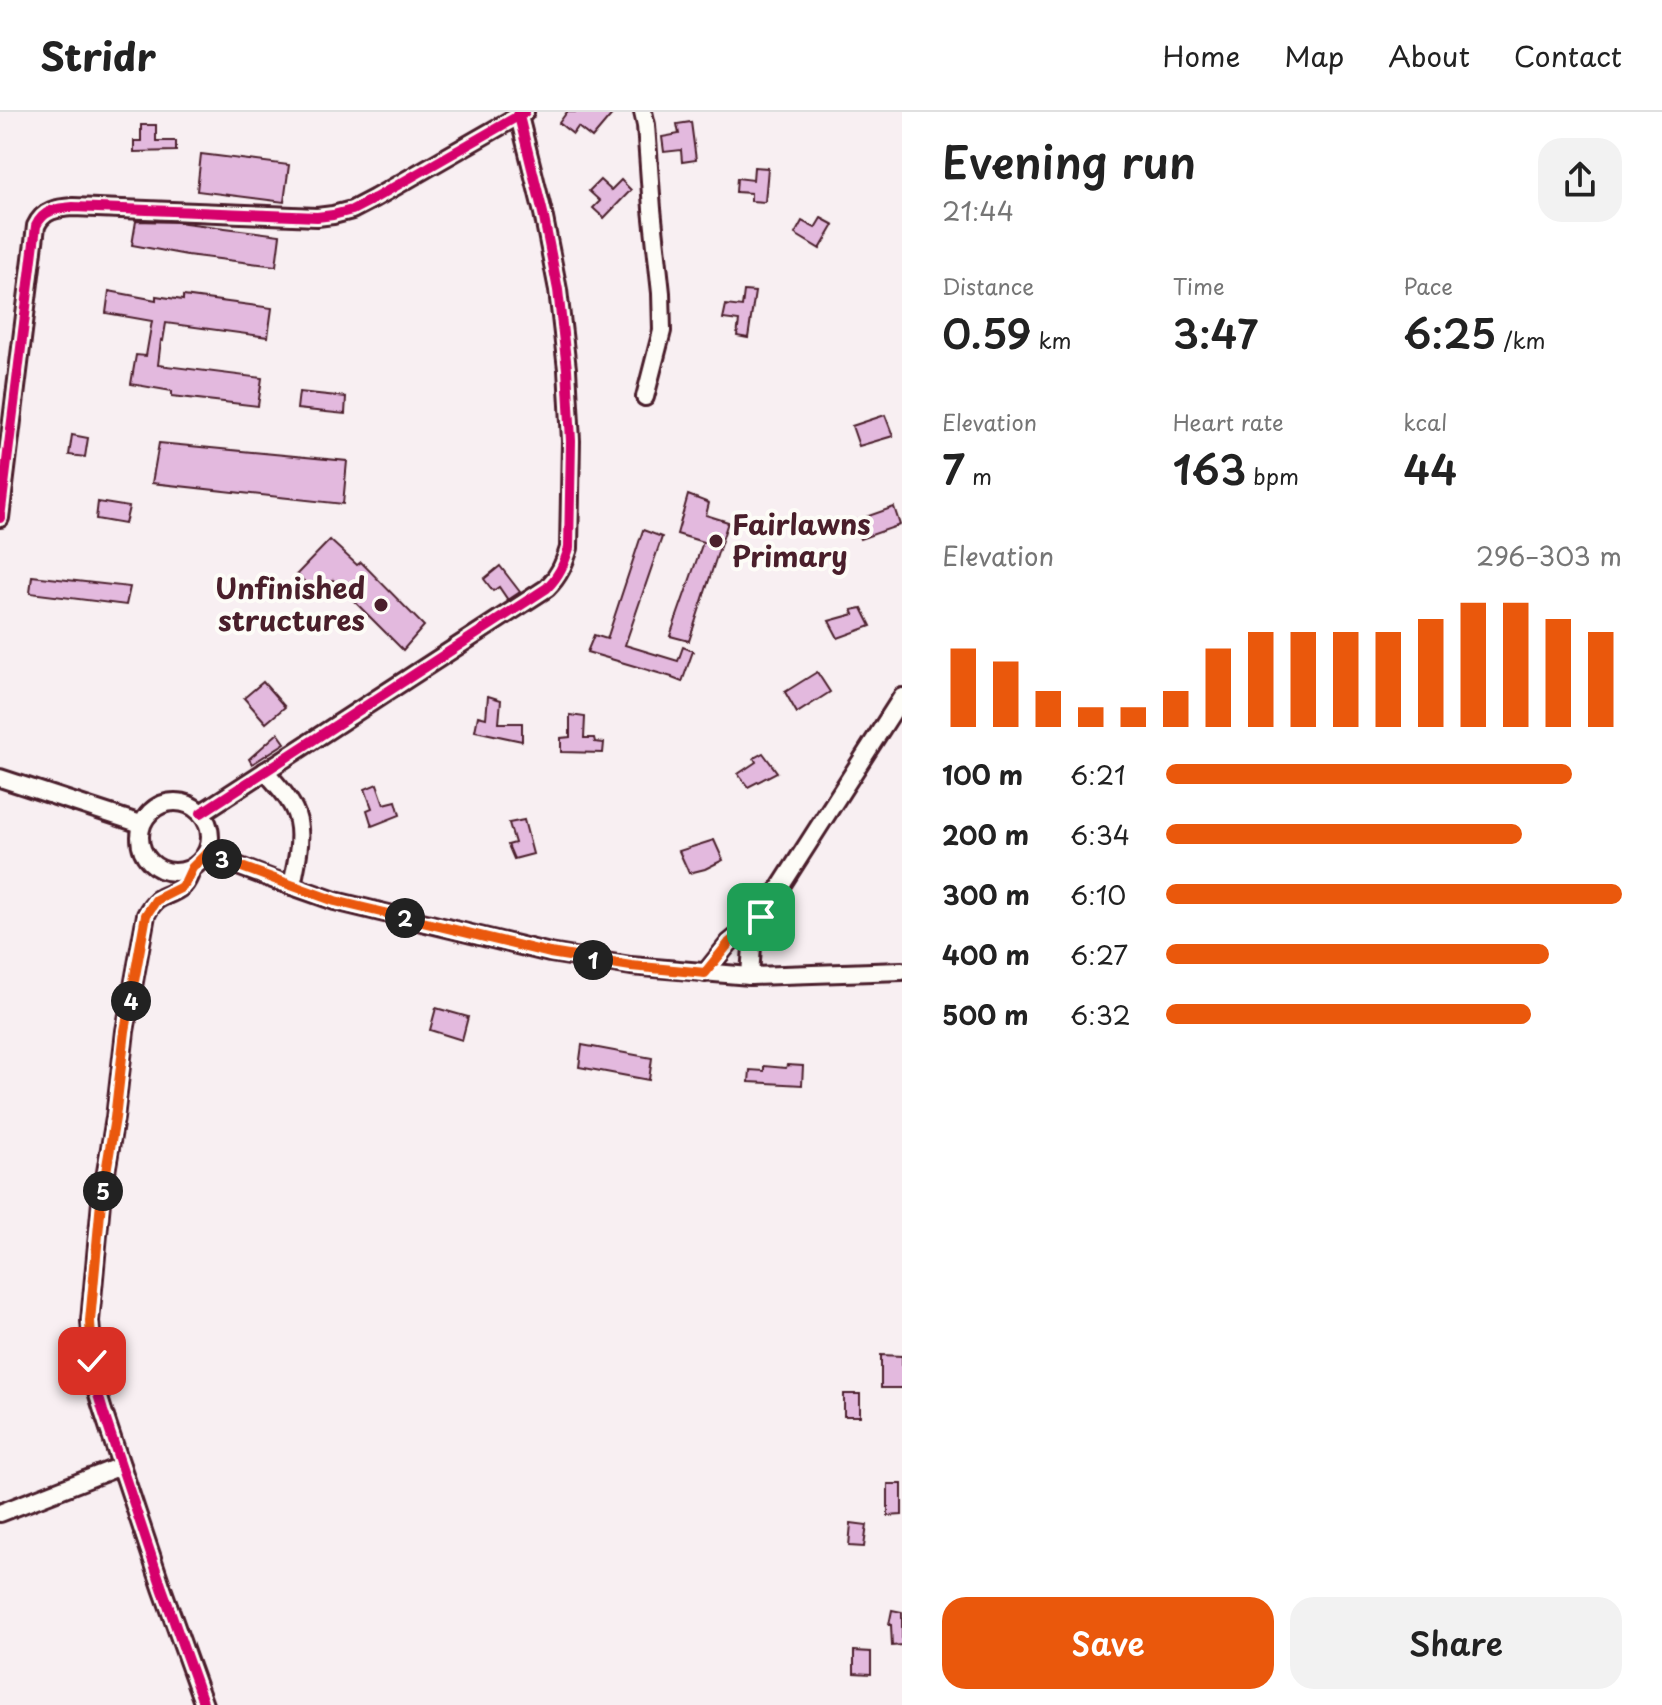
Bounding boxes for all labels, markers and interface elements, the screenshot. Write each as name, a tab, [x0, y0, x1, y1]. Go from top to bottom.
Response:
text: Stridr	[40, 27, 156, 84]
text: Home	[1162, 34, 1240, 77]
text: Map	[1284, 34, 1344, 77]
text: About	[1388, 34, 1470, 77]
text: Contact	[1514, 34, 1622, 77]
text: Evening run	[942, 128, 1196, 194]
button: share	[1538, 138, 1622, 222]
text: 21:44	[942, 191, 1014, 230]
text: Distance	[942, 269, 1034, 302]
text: Time	[1173, 269, 1225, 302]
text: Pace	[1403, 269, 1453, 302]
text: 0.59	[942, 302, 1031, 363]
text: 3:47	[1173, 302, 1258, 363]
text: 6:25	[1403, 302, 1496, 363]
text: km	[1031, 323, 1072, 356]
text: /km	[1496, 323, 1546, 356]
text: Elevation	[942, 405, 1037, 438]
text: Heart rate	[1173, 405, 1284, 438]
text: kcal	[1403, 405, 1447, 438]
text: 7	[942, 438, 965, 499]
text: 163	[1173, 438, 1246, 499]
text: 44	[1403, 438, 1457, 499]
text: m	[965, 459, 992, 492]
text: bpm	[1246, 459, 1299, 492]
place label: Fairlawns Primary	[732, 502, 871, 577]
marker: Fairlawns Primary	[707, 532, 725, 550]
text: Elevation	[942, 536, 1054, 575]
text: 296–303 m	[1476, 536, 1622, 575]
place label: Unfinished structures	[215, 566, 365, 641]
marker: Unfinished structures	[372, 596, 390, 614]
text: 100 m	[942, 755, 1023, 794]
text: 6:21	[1070, 755, 1126, 794]
text: 200 m	[942, 815, 1029, 854]
text: 6:34	[1070, 815, 1130, 854]
pin: 3	[202, 839, 242, 879]
text: 3	[215, 842, 229, 875]
text: 300 m	[942, 875, 1030, 914]
text: 6:10	[1070, 875, 1126, 914]
pin	[727, 883, 795, 951]
icon: arrive	[739, 895, 783, 939]
pin: 2	[385, 898, 425, 938]
text: 2	[397, 901, 413, 934]
text: 400 m	[942, 935, 1030, 974]
text: 6:27	[1070, 935, 1128, 974]
pin: 1	[573, 940, 613, 980]
text: 1	[588, 943, 598, 976]
pin: 4	[111, 981, 151, 1021]
text: 4	[124, 984, 138, 1017]
text: 500 m	[942, 995, 1028, 1034]
text: 6:32	[1070, 995, 1131, 1034]
pin: 5	[83, 1171, 123, 1211]
text: 5	[96, 1174, 110, 1207]
pin	[58, 1327, 126, 1395]
icon: check	[70, 1339, 114, 1383]
button: Save	[942, 1597, 1274, 1689]
button: Share	[1290, 1597, 1622, 1689]

